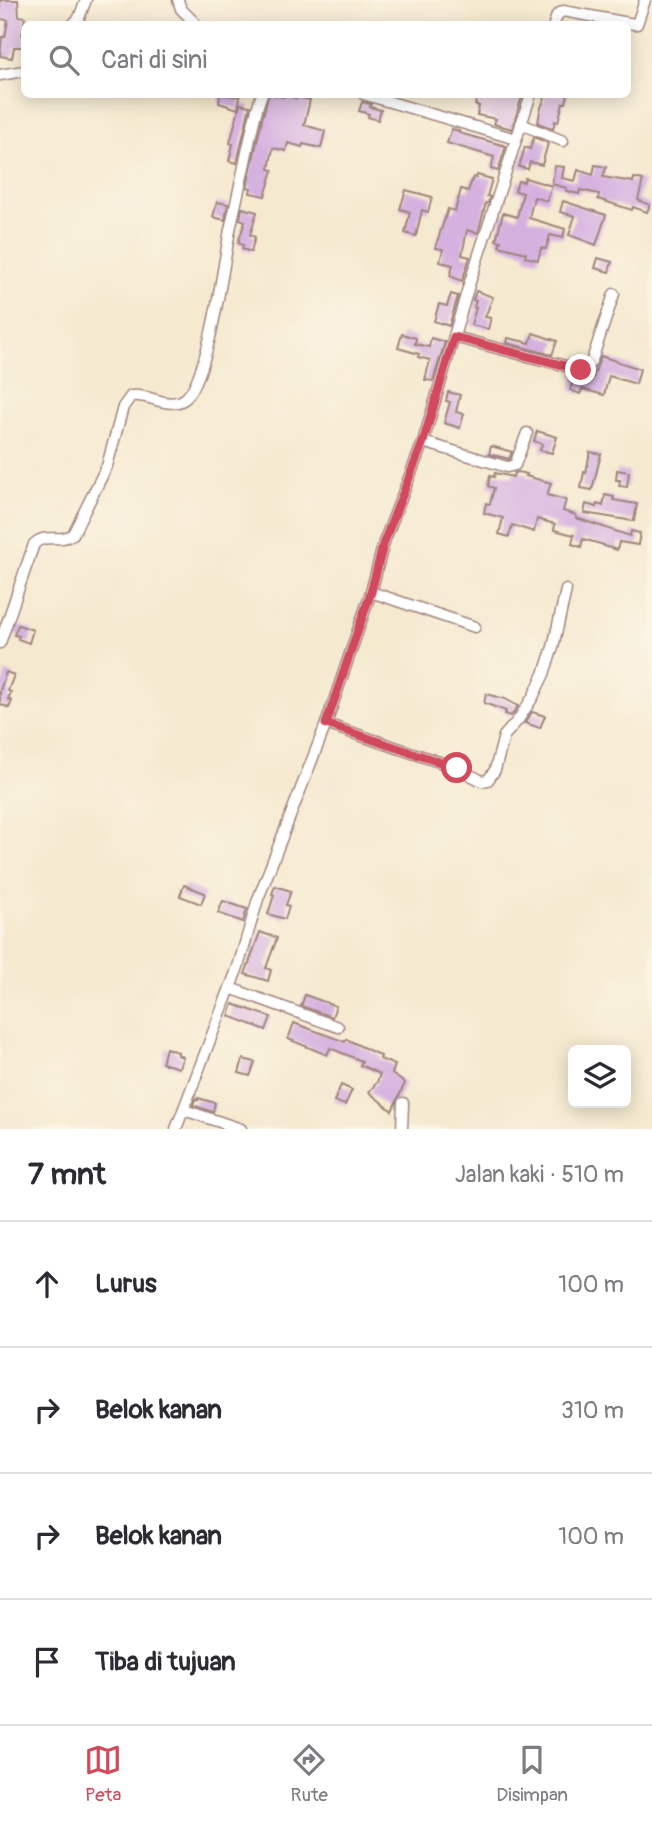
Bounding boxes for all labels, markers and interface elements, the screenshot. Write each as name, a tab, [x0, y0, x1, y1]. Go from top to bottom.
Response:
search box	[21, 21, 631, 98]
icon: search	[45, 41, 83, 79]
text: Cari di sini	[101, 44, 207, 76]
route end	[565, 354, 596, 385]
route start	[441, 752, 472, 783]
map controls	[568, 1045, 631, 1108]
button: layers	[568, 1045, 631, 1108]
text: 7 mnt	[28, 1156, 106, 1193]
text: Jalan kaki · 510 m	[455, 1160, 624, 1189]
icon: ahead	[28, 1265, 66, 1303]
text: Lurus	[95, 1268, 157, 1300]
text: 100 m	[558, 1270, 624, 1299]
icon: right	[28, 1391, 66, 1429]
text: Belok kanan	[95, 1394, 222, 1426]
text: 310 m	[561, 1396, 624, 1425]
icon: right	[28, 1517, 66, 1555]
text: Belok kanan	[95, 1520, 222, 1552]
text: 100 m	[558, 1522, 624, 1551]
icon: arrive	[28, 1643, 66, 1681]
text: Tiba di tujuan	[95, 1646, 236, 1678]
tab: Peta	[84, 1741, 122, 1807]
tab: Rute	[290, 1741, 328, 1807]
tab: Disimpan	[496, 1741, 568, 1807]

